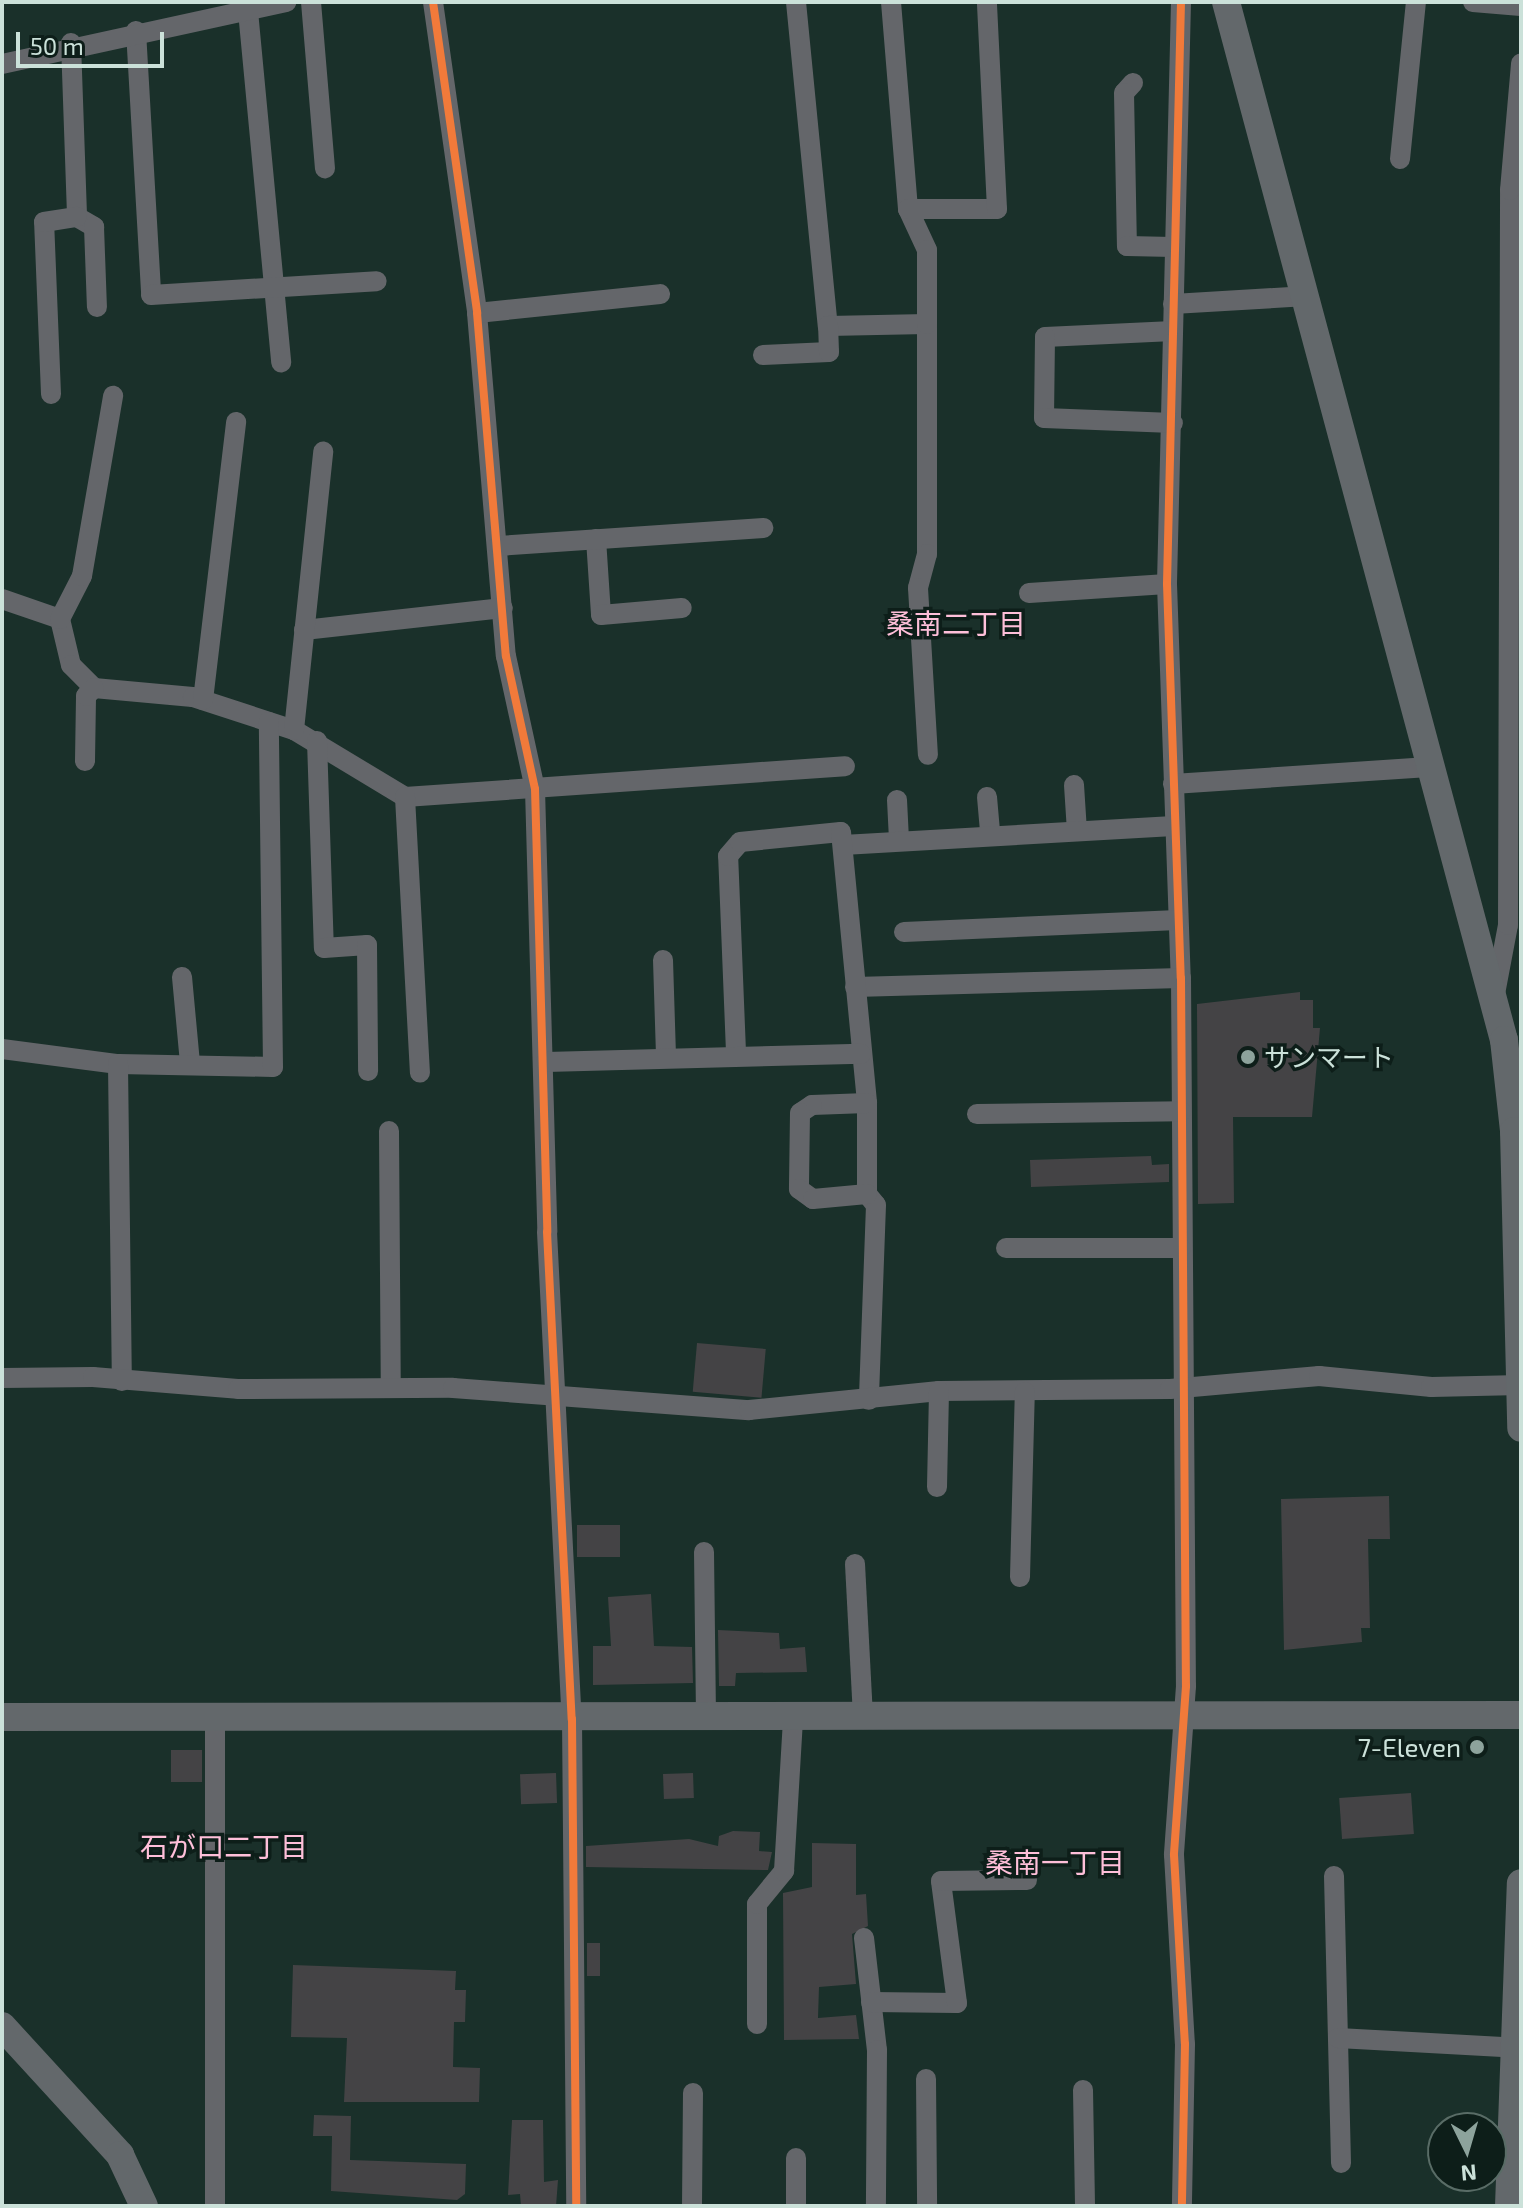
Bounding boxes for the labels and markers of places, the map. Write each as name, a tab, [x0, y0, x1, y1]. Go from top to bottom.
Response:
place label: サンマート	[1264, 1041, 1394, 1073]
marker: サンマート	[1239, 1048, 1257, 1066]
place label: 7-Eleven	[1358, 1731, 1461, 1763]
marker: 7-Eleven	[1468, 1738, 1486, 1756]

